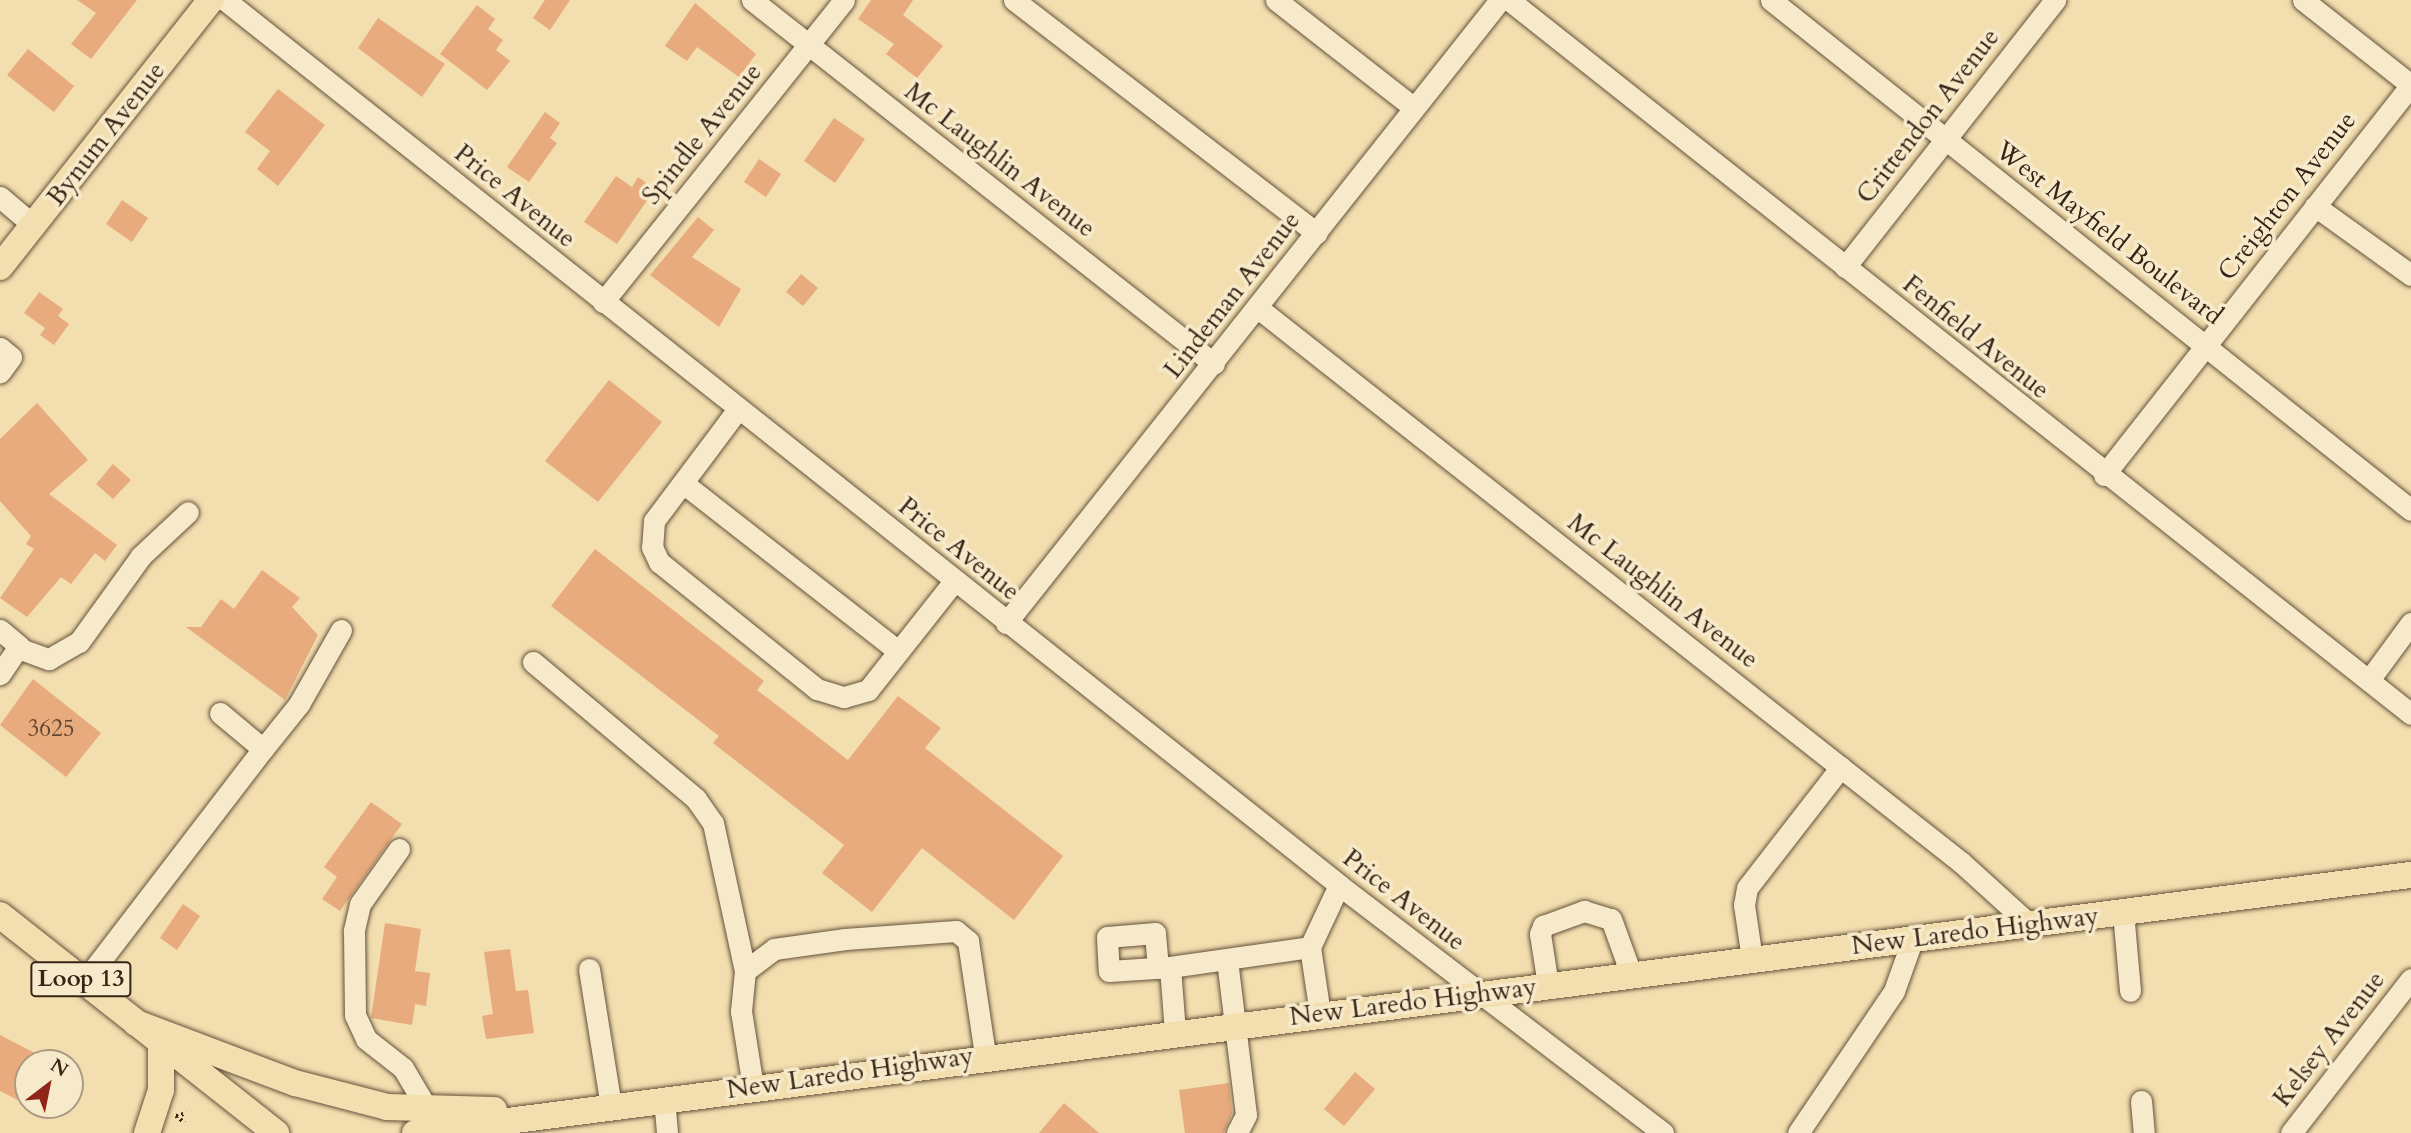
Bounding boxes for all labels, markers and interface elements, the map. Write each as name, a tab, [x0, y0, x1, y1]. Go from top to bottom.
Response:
street label: Crittendon Avenue	[1850, 22, 2006, 210]
street label: Bynum Avenue	[40, 56, 172, 212]
street label: Spindle Avenue	[636, 57, 768, 211]
street label: Mc Laughlin Avenue	[898, 76, 1102, 244]
street label: Creighton Avenue	[2211, 105, 2363, 287]
street label: West Mayfield Boulevard	[1989, 135, 2229, 331]
street label: Price Avenue	[448, 138, 582, 254]
street label: Lindeman Avenue	[1157, 206, 1307, 384]
street label: Fenfield Avenue	[1896, 268, 2056, 406]
street label: Price Avenue	[892, 491, 1026, 607]
street label: Mc Laughlin Avenue	[1561, 507, 1765, 675]
house number: 3625	[27, 715, 75, 743]
street label: Price Avenue	[1336, 842, 1472, 958]
street label: New Laredo Highway	[1850, 900, 2100, 962]
road number: Loop 13	[30, 959, 132, 1000]
street label: Kelsey Avenue	[2266, 965, 2392, 1113]
street label: New Laredo Highway	[1288, 971, 1538, 1033]
street label: New Laredo Highway	[725, 1040, 975, 1106]
north arrow	[14, 1049, 84, 1119]
text: N	[45, 1052, 73, 1083]

